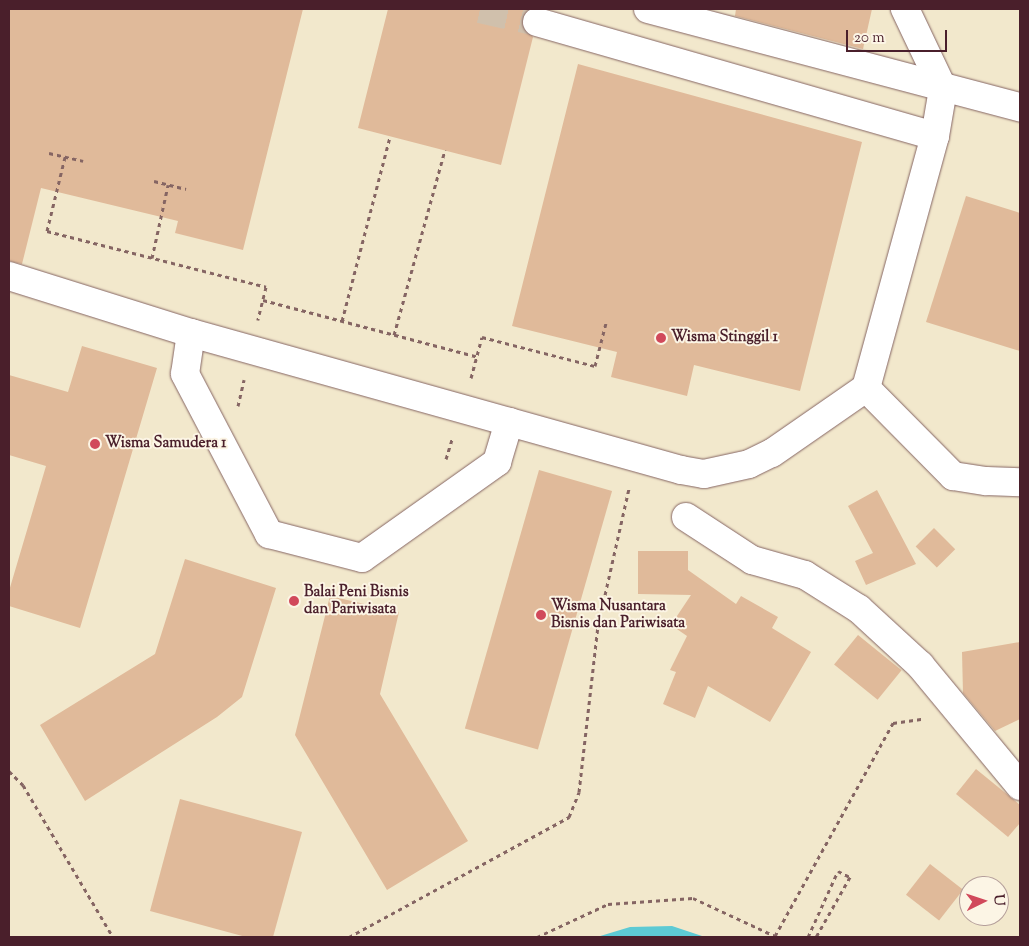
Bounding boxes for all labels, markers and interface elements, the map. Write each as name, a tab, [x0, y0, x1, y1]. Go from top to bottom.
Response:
scale bar	[849, 20, 950, 52]
text: 20 m	[854, 28, 885, 49]
place label: Wisma Stinggil 1	[671, 329, 778, 347]
marker: Wisma Stinggil 1	[655, 332, 667, 344]
place label: Wisma Samudera 1	[105, 435, 226, 453]
marker: Wisma Samudera 1	[89, 438, 101, 450]
place label: Balai Peni Bisnis dan Pariwisata	[304, 583, 409, 618]
marker: Balai Peni Bisnis dan Pariwisata	[288, 595, 300, 607]
place label: Wisma Nusantara Bisnis dan Pariwisata	[551, 597, 685, 632]
marker: Wisma Nusantara Bisnis dan Pariwisata	[535, 609, 547, 621]
north arrow	[959, 876, 1009, 926]
text: U	[988, 894, 1008, 906]

